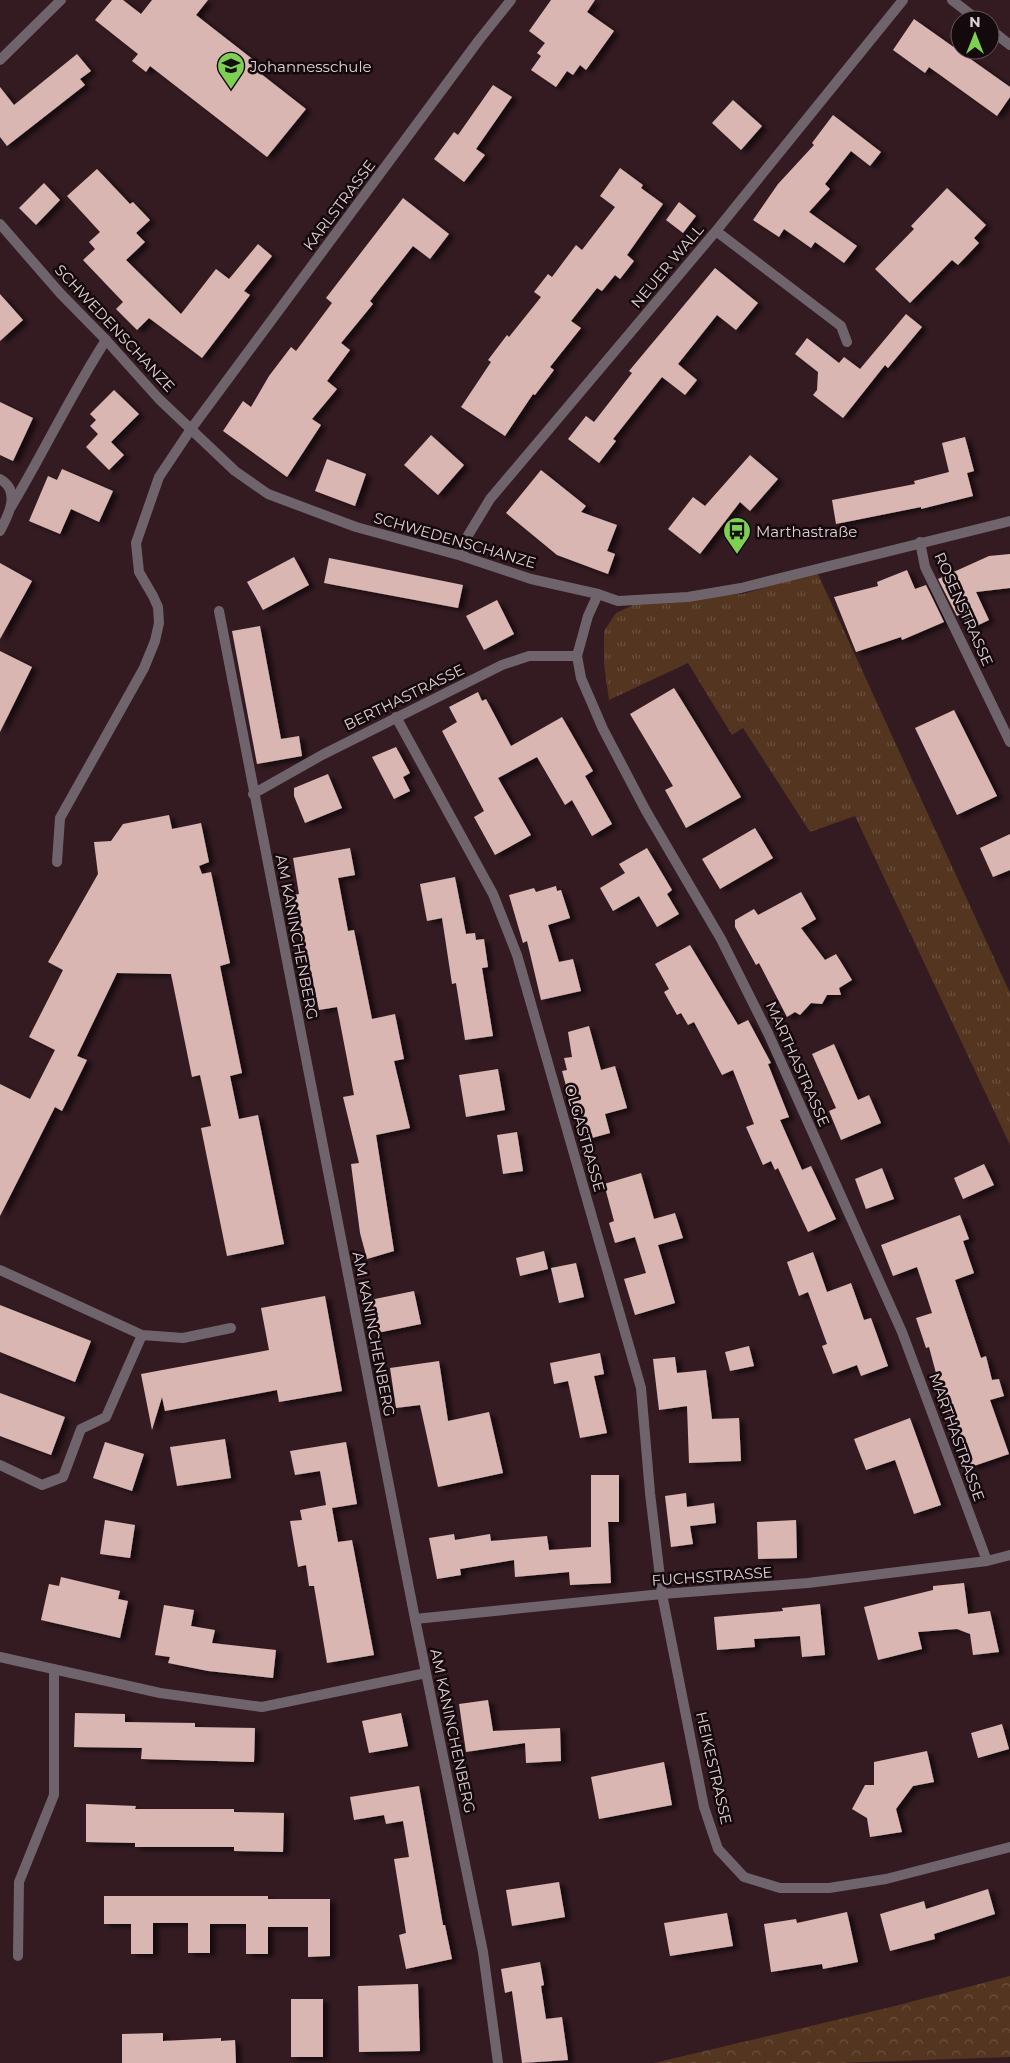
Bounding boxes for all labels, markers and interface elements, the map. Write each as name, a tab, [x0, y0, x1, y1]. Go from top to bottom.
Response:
north arrow	[950, 10, 1000, 60]
text: N	[969, 13, 981, 31]
school or university icon: Johannesschule	[216, 51, 246, 90]
place label: Johannesschule	[249, 57, 372, 76]
street label: KARLSTRASSE	[299, 156, 379, 254]
street label: NEUER WALL	[626, 220, 708, 312]
street label: SCHWEDENSCHANZE	[51, 260, 179, 396]
street label: SCHWEDENSCHANZE	[372, 508, 538, 572]
bus stop icon: Marthastraße	[722, 516, 752, 555]
place label: Marthastraße	[756, 522, 857, 541]
street label: ROSENSTRASSE	[930, 549, 998, 669]
street label: BERTHASTRASSE	[341, 660, 467, 734]
street label: AM KANINCHENBERG	[272, 853, 322, 1021]
street label: MARTHASTRASSE	[762, 998, 834, 1130]
street label: OLGASTRASSE	[561, 1082, 609, 1194]
street label: AM KANINCHENBERG	[349, 1250, 399, 1418]
street label: MARTHASTRASSE	[925, 1370, 989, 1504]
street label: FUCHSSTRASSE	[651, 1562, 773, 1590]
street label: AM KANINCHENBERG	[426, 1647, 480, 1815]
street label: HEIKESTRASSE	[692, 1710, 736, 1826]

